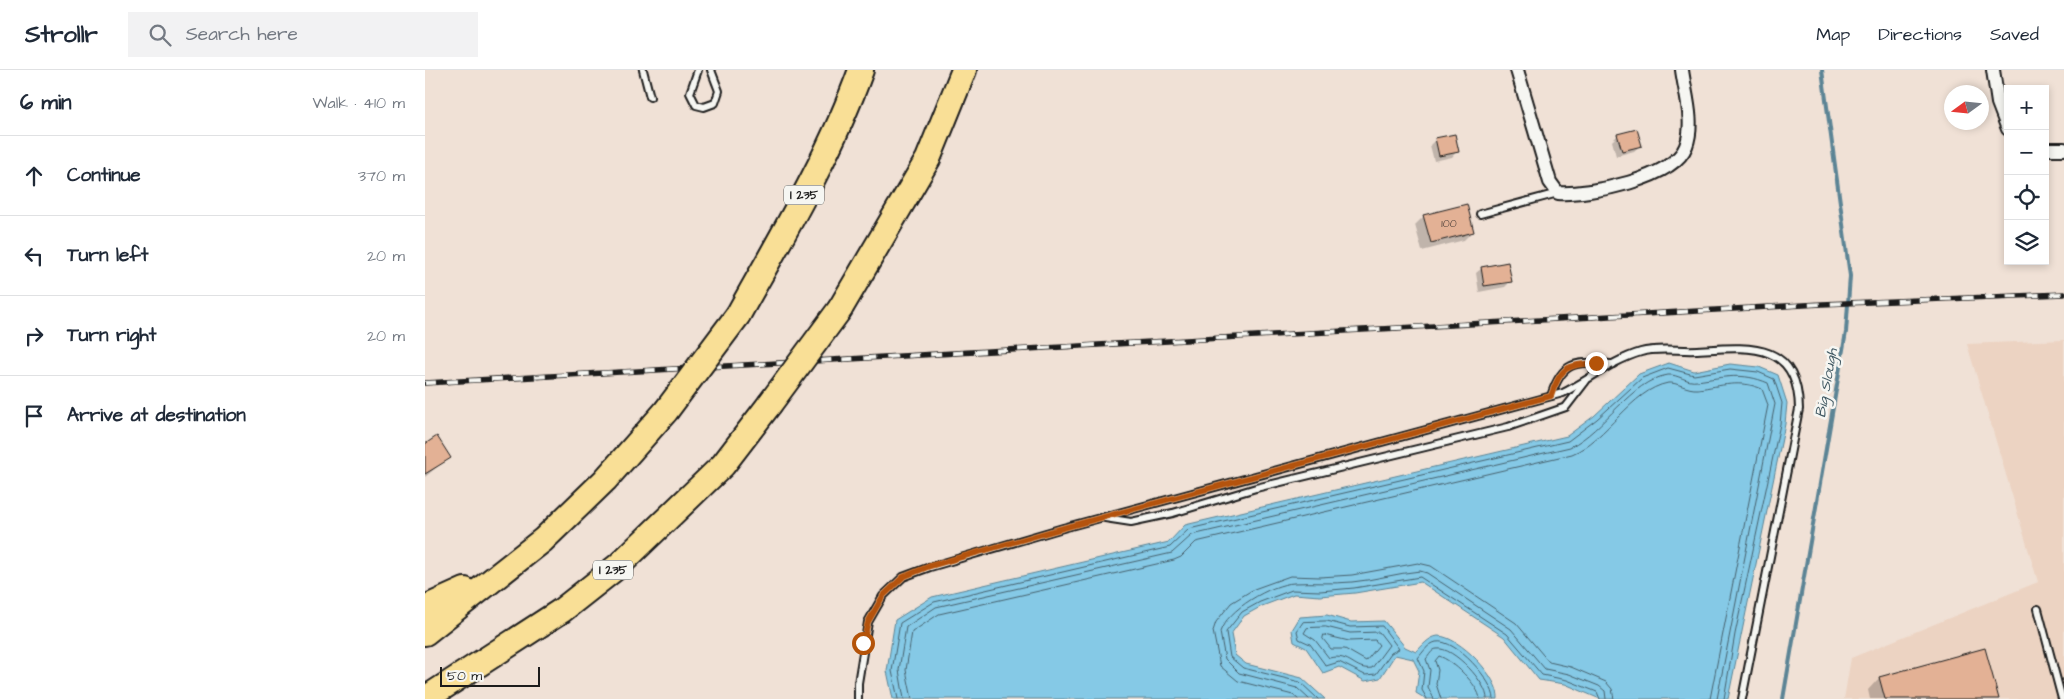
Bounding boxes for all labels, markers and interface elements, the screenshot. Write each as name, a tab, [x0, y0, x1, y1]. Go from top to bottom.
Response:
search box	[128, 12, 478, 57]
text: Strollr	[25, 18, 98, 52]
icon: search	[146, 21, 174, 49]
text: Search here	[186, 21, 298, 48]
text: Map	[1816, 22, 1850, 47]
text: Directions	[1878, 22, 1962, 47]
text: Saved	[1990, 22, 2039, 47]
north arrow	[1944, 85, 1989, 130]
map controls	[2004, 85, 2049, 265]
button: +	[2004, 85, 2049, 130]
text: 6 min	[20, 88, 72, 117]
text: Walk · 410 m	[313, 92, 405, 114]
button: −	[2004, 130, 2049, 175]
icon: ahead	[20, 162, 48, 190]
text: Continue	[67, 162, 141, 189]
text: 370 m	[358, 165, 405, 187]
button: locate	[2004, 175, 2049, 220]
road number: I 235	[784, 186, 824, 204]
house number: 100	[1441, 216, 1457, 231]
button: layers	[2004, 220, 2049, 265]
icon: left	[20, 242, 48, 270]
text: Turn left	[67, 242, 148, 269]
text: 20 m	[367, 245, 405, 267]
icon: right	[20, 322, 48, 350]
text: Turn right	[67, 322, 156, 349]
text: 20 m	[367, 325, 405, 347]
water label: Big Slough	[1810, 346, 1844, 419]
route end	[1585, 352, 1608, 375]
icon: arrive	[20, 402, 48, 430]
text: Arrive at destination	[67, 402, 246, 429]
road number: I 235	[593, 560, 633, 580]
route start	[852, 632, 875, 655]
scale bar	[440, 664, 540, 687]
text: 50 m	[447, 666, 482, 686]

